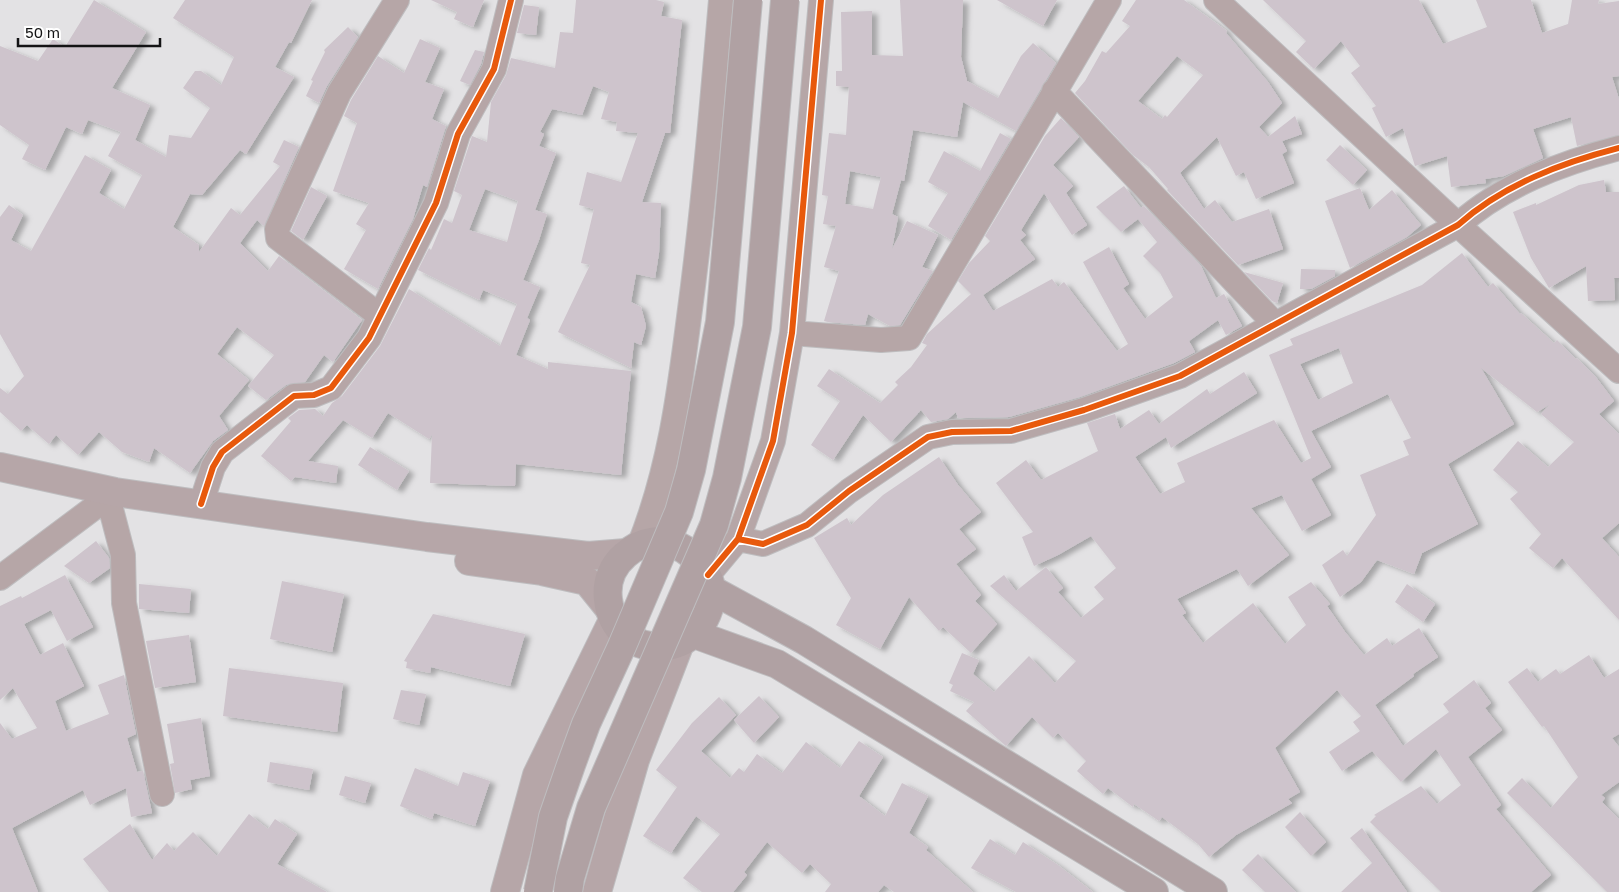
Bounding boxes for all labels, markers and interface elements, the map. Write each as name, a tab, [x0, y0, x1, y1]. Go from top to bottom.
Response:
scale bar	[18, 15, 160, 47]
text: 50 m	[25, 23, 60, 41]

